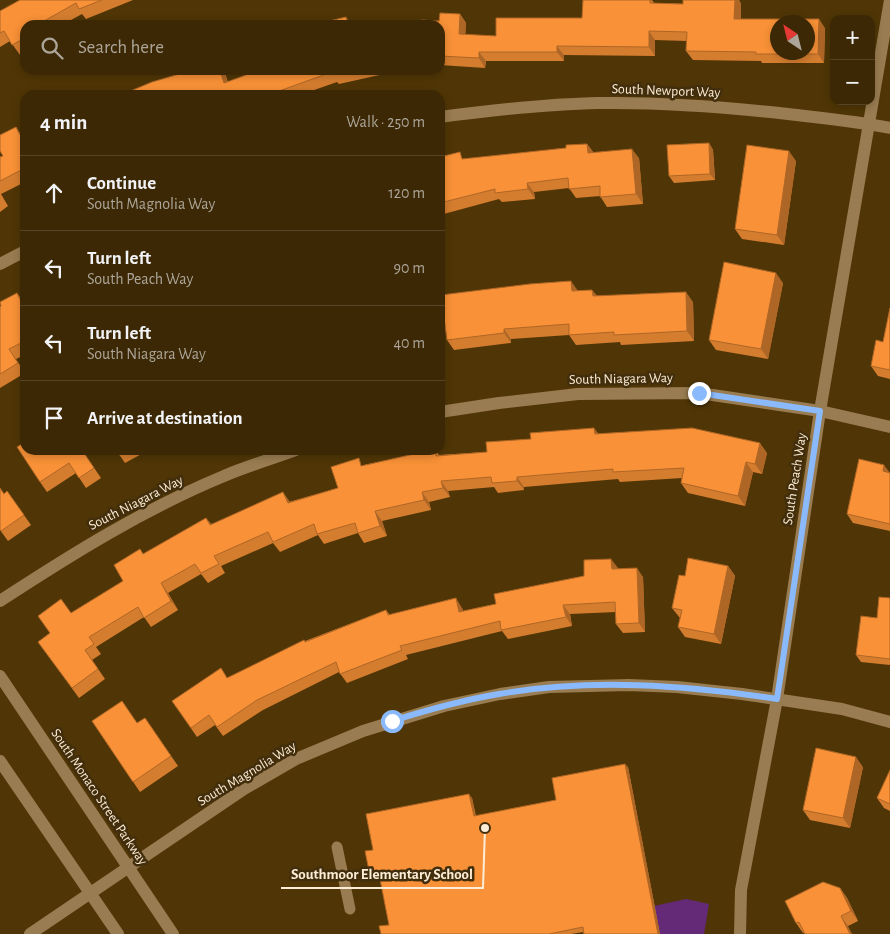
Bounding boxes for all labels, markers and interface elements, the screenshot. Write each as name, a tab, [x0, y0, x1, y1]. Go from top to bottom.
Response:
north arrow	[770, 15, 815, 60]
map controls	[830, 15, 875, 105]
button: +	[830, 15, 875, 60]
search box	[20, 20, 445, 75]
icon: search	[38, 34, 66, 62]
text: Search here	[78, 38, 164, 57]
button: −	[830, 60, 875, 105]
street label: South Newport Way	[611, 82, 721, 100]
text: 4 min	[40, 112, 87, 133]
text: Walk · 250 m	[346, 114, 425, 130]
text: Continue	[87, 174, 156, 193]
icon: ahead	[40, 179, 68, 207]
text: 120 m	[388, 185, 425, 201]
text: South Magnolia Way	[87, 196, 215, 212]
text: Turn left	[87, 249, 151, 268]
icon: left	[40, 254, 68, 282]
text: 90 m	[394, 260, 425, 276]
text: South Peach Way	[87, 271, 193, 287]
text: Turn left	[87, 324, 151, 343]
icon: left	[40, 329, 68, 357]
text: 40 m	[393, 335, 425, 351]
text: South Niagara Way	[87, 346, 206, 362]
street label: South Niagara Way	[569, 371, 673, 387]
route end	[688, 382, 711, 405]
icon: arrive	[40, 404, 68, 432]
text: Arrive at destination	[87, 409, 243, 428]
street label: South Peach Way	[781, 432, 809, 526]
street label: South Niagara Way	[87, 473, 186, 533]
route start	[381, 710, 404, 733]
street label: South Monaco Street Parkway	[48, 726, 150, 868]
street label: South Magnolia Way	[195, 739, 299, 809]
callout: Southmoor Elementary School	[281, 858, 483, 888]
text: Southmoor Elementary School	[291, 867, 473, 882]

